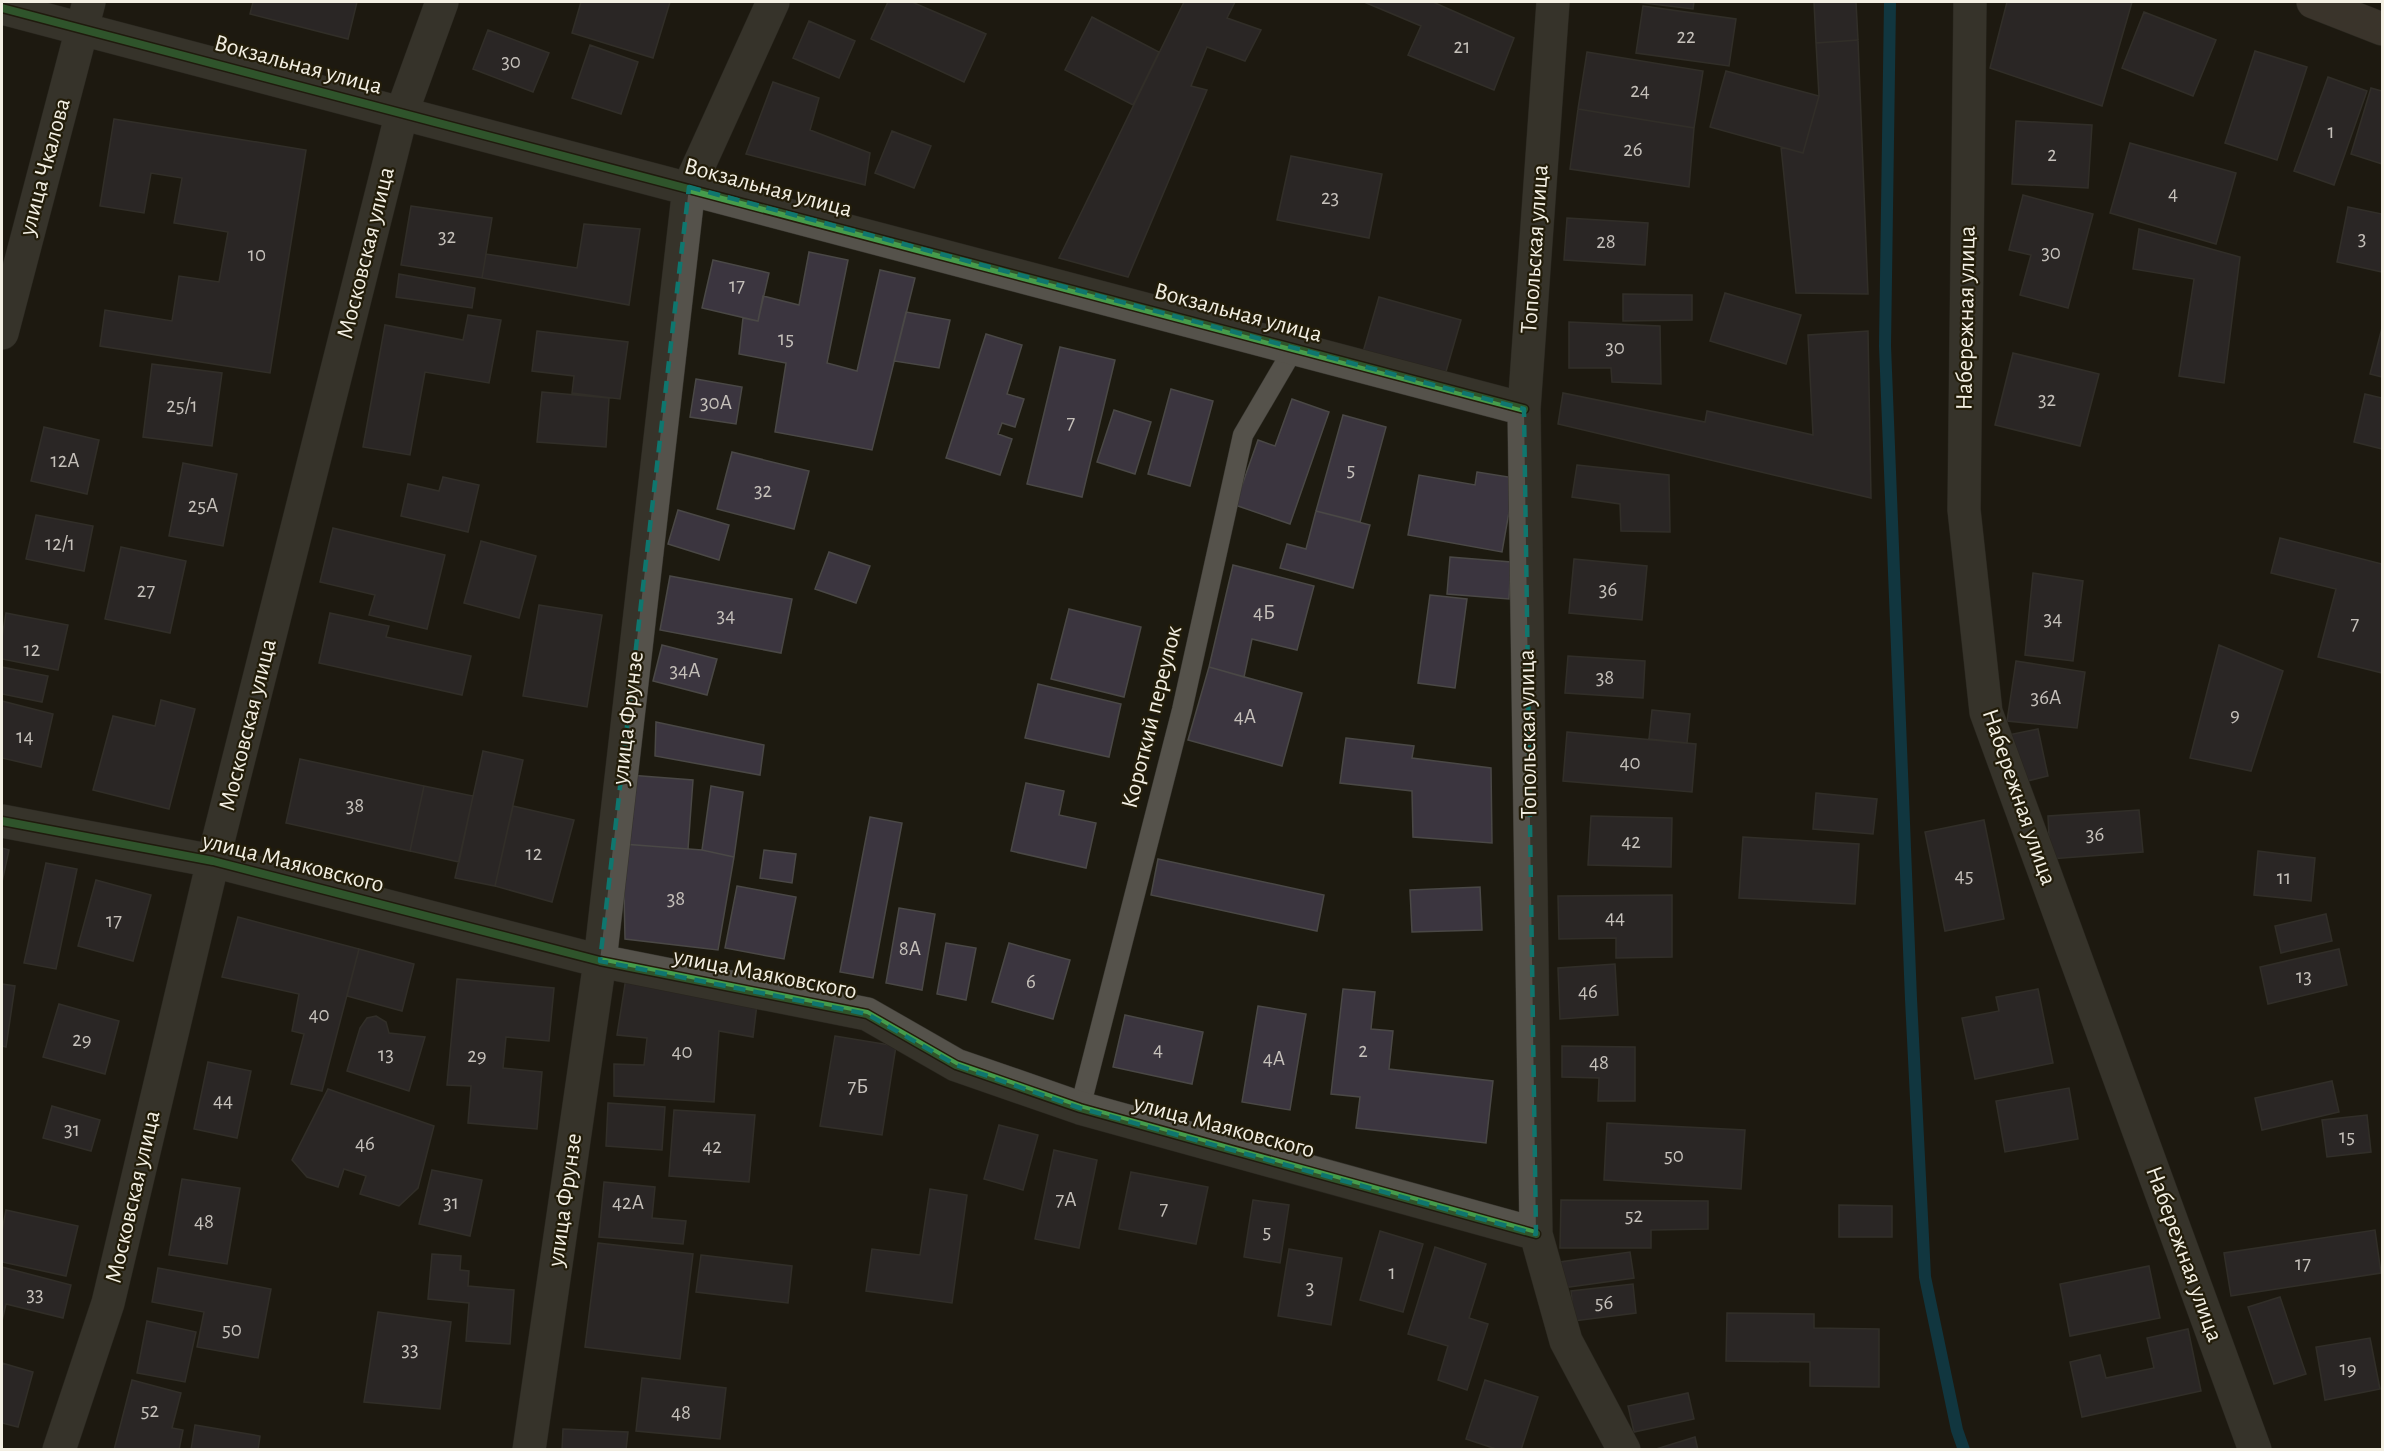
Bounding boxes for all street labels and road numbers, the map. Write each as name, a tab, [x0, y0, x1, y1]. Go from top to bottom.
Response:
street label: Вокзальная улица	[211, 31, 385, 99]
street label: улица Чкалова	[15, 96, 75, 239]
street label: Вокзальная улица	[681, 154, 855, 222]
street label: Московская улица	[333, 164, 399, 342]
street label: Топольская улица	[1517, 164, 1553, 334]
street label: Набережная улица	[1952, 225, 1980, 411]
street label: Вокзальная улица	[1151, 279, 1325, 347]
street label: Короткий переулок	[1118, 623, 1186, 811]
street label: Московская улица	[215, 636, 281, 814]
street label: Топольская улица	[1515, 649, 1541, 819]
street label: улица Фрунзе	[608, 650, 648, 787]
street label: Набережная улица	[1978, 706, 2060, 888]
street label: улица Маяковского	[199, 829, 386, 897]
street label: улица Маяковского	[670, 944, 859, 1004]
street label: улица Маяковского	[1130, 1091, 1317, 1163]
street label: Московская улица	[101, 1108, 165, 1286]
street label: улица Фрунзе	[544, 1132, 586, 1269]
street label: Набережная улица	[2141, 1163, 2227, 1345]

